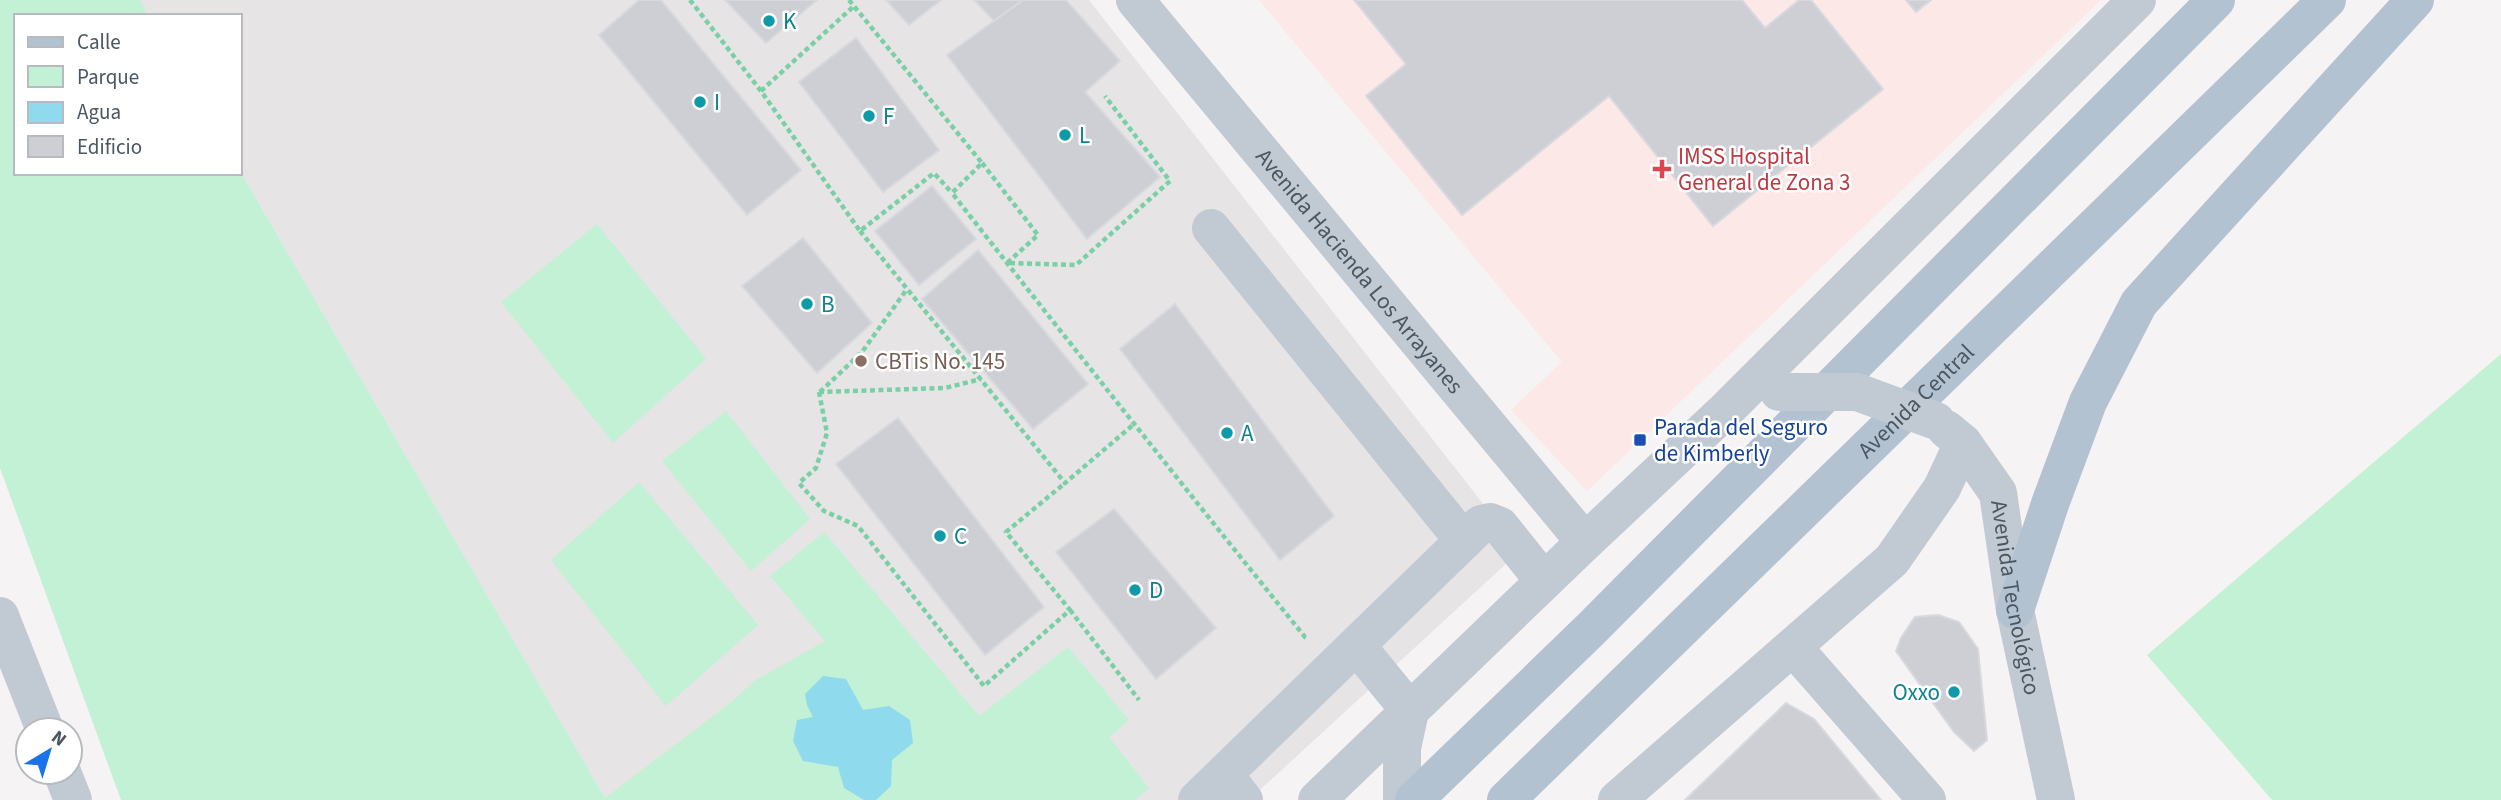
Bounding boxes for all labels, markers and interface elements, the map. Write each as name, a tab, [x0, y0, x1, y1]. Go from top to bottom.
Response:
place label: K	[783, 5, 797, 38]
marker: K	[761, 13, 777, 29]
legend	[14, 14, 242, 175]
text: Calle	[77, 27, 121, 57]
text: Parque	[77, 62, 139, 92]
place label: I	[714, 86, 720, 119]
marker: I	[692, 94, 708, 110]
text: Agua	[77, 97, 121, 127]
place label: F	[883, 100, 894, 133]
marker: F	[861, 108, 877, 124]
place label: L	[1079, 119, 1090, 152]
marker: L	[1057, 127, 1073, 143]
text: Edificio	[77, 132, 142, 162]
place label: IMSS Hospital General de Zona 3	[1678, 140, 1850, 199]
street label: Avenida Hacienda Los Arrayanes	[1248, 141, 1471, 401]
marker: IMSS Hospital General de Zona 3	[1652, 159, 1672, 179]
place label: B	[821, 288, 835, 321]
marker: B	[799, 296, 815, 312]
street label: Avenida Central	[1850, 336, 1982, 466]
place label: CBTis No. 145	[875, 345, 1005, 378]
marker: CBTis No. 145	[853, 353, 869, 369]
place label: Parada del Seguro de Kimberly	[1654, 411, 1828, 470]
place label: A	[1241, 417, 1254, 450]
marker: A	[1219, 425, 1235, 441]
marker: Parada del Seguro de Kimberly	[1632, 432, 1648, 448]
street label: Avenida Tecnológico	[1982, 498, 2049, 698]
place label: C	[954, 520, 967, 553]
marker: C	[932, 528, 948, 544]
place label: D	[1149, 574, 1163, 607]
marker: D	[1127, 582, 1143, 598]
place label: Oxxo	[1892, 676, 1940, 709]
marker: Oxxo	[1946, 684, 1962, 700]
north arrow	[14, 716, 84, 786]
text: N	[45, 724, 72, 753]

